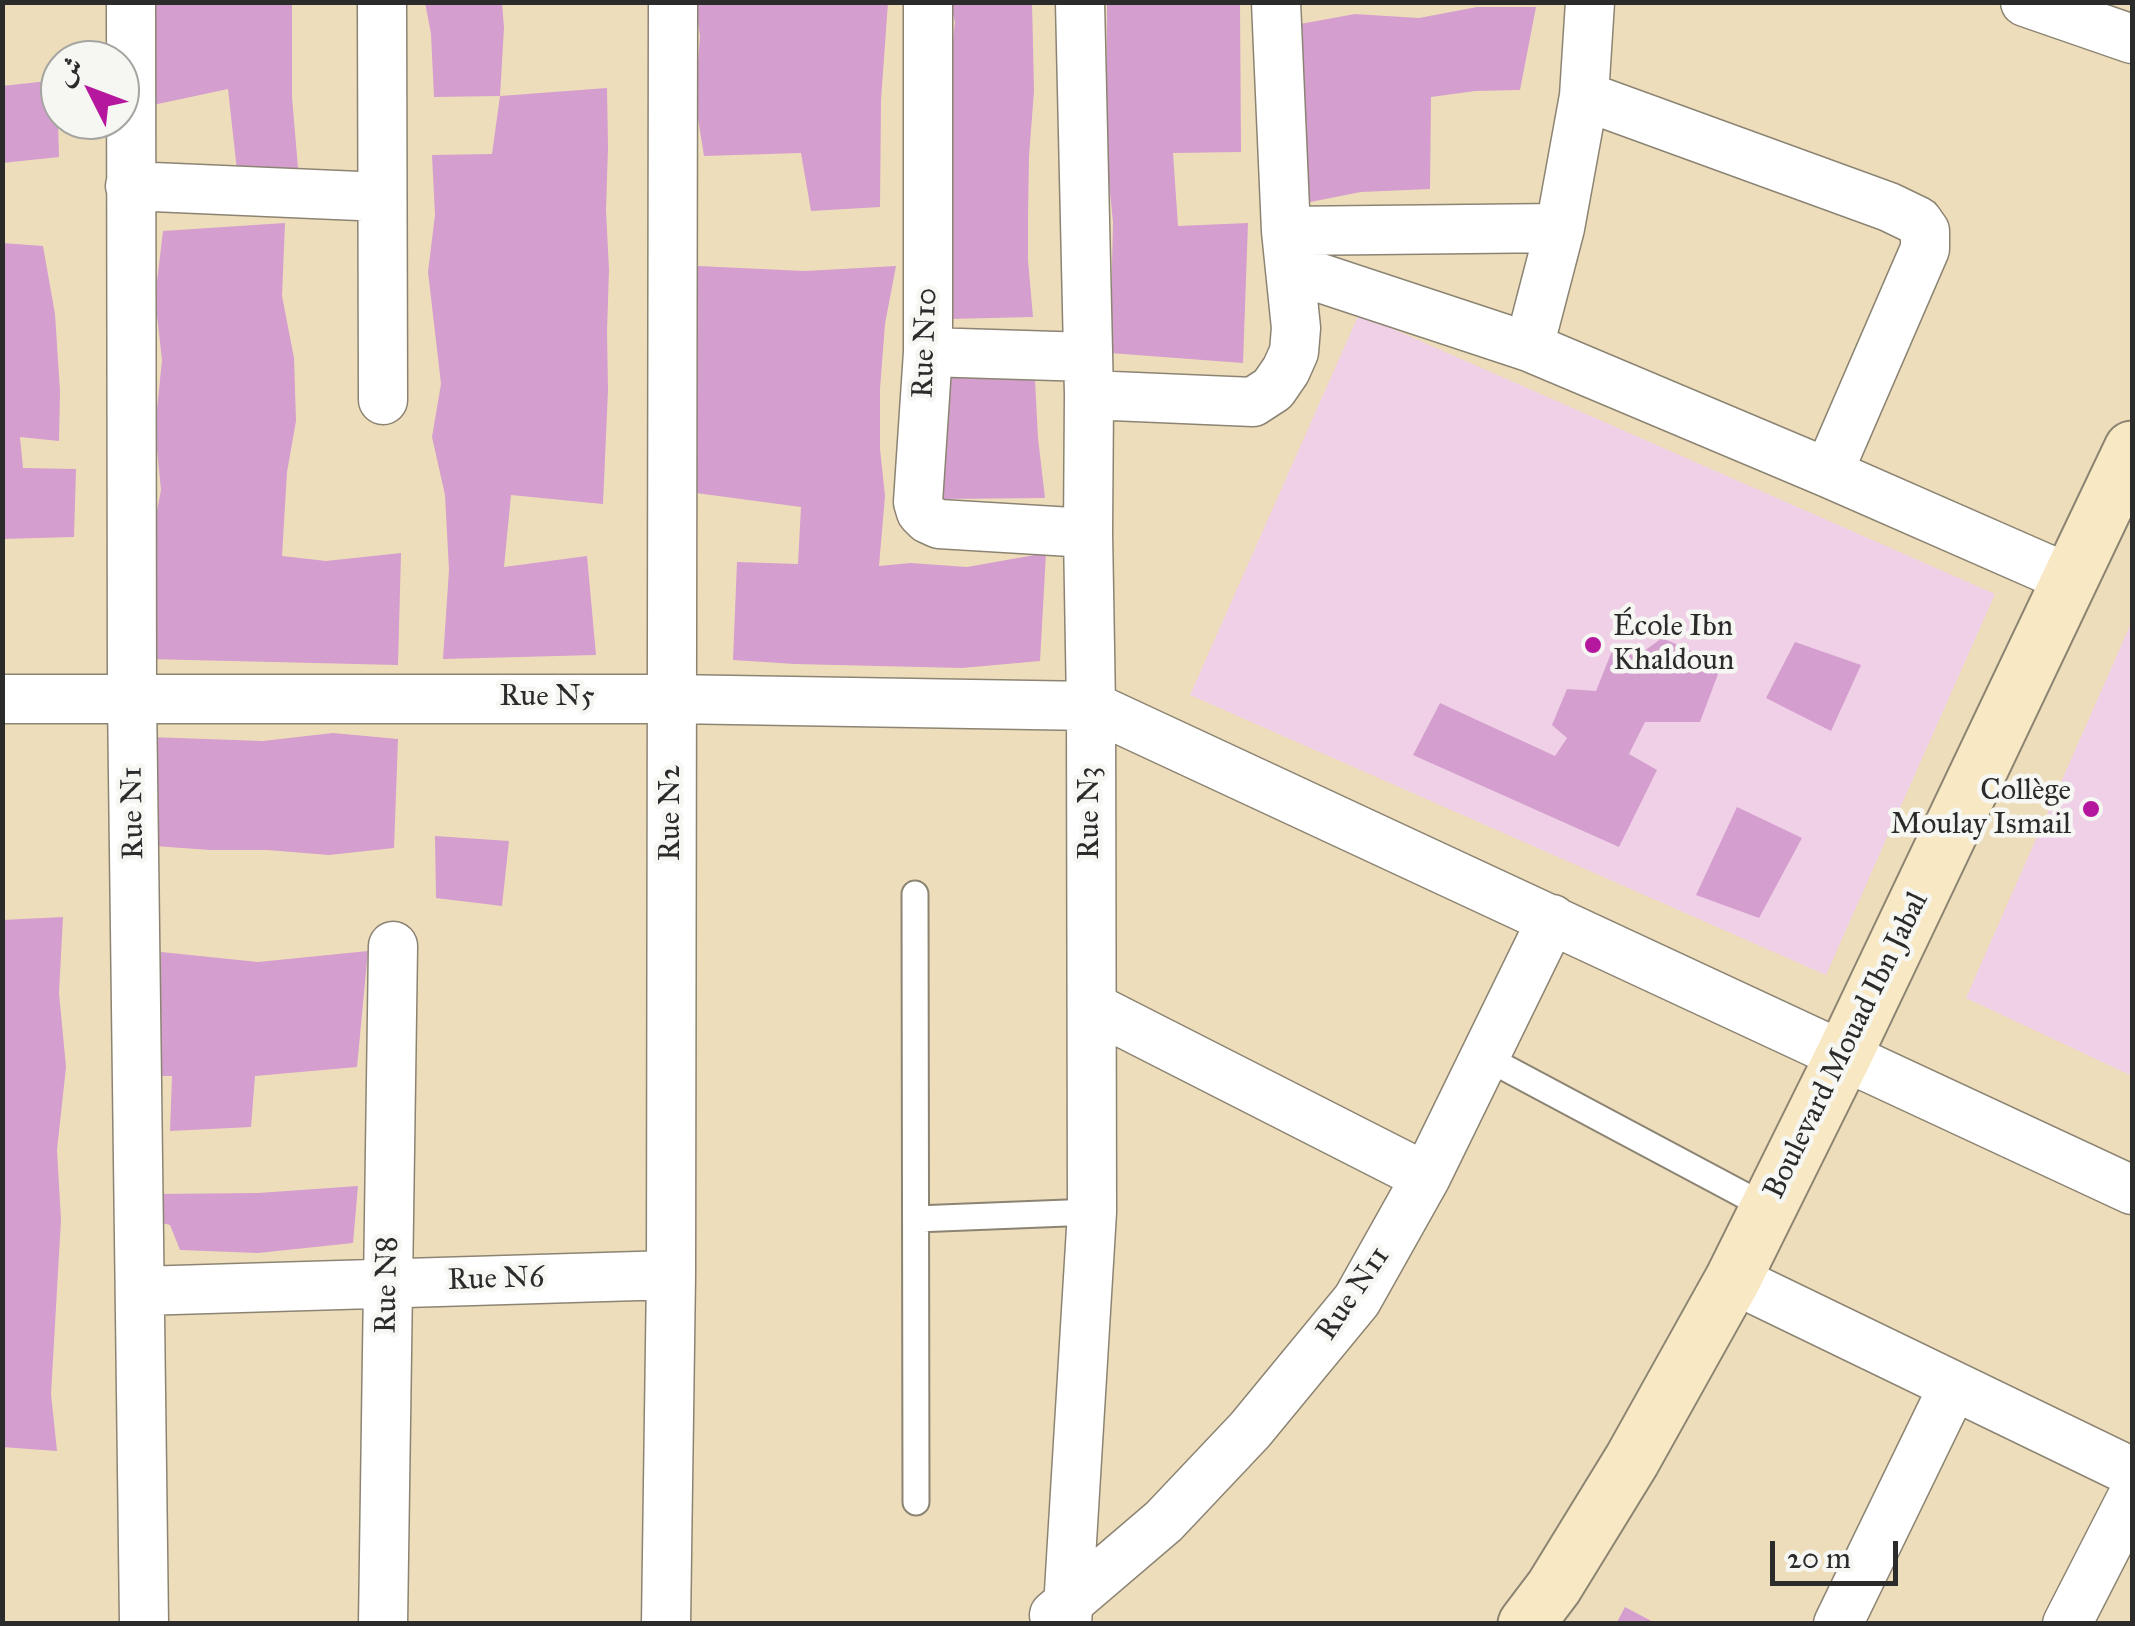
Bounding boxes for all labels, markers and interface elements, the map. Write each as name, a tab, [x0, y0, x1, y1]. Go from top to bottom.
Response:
north arrow	[40, 40, 140, 140]
text: ش	[47, 49, 91, 93]
street label: Rue N10	[906, 287, 946, 399]
place label: École Ibn Khaldoun	[1613, 610, 1734, 680]
marker: École Ibn Khaldoun	[1582, 634, 1604, 656]
street label: Rue N5	[499, 680, 595, 716]
street label: Rue N2	[654, 765, 690, 861]
street label: Rue N1	[115, 766, 153, 860]
street label: Rue N3	[1073, 766, 1109, 860]
place label: Collège Moulay Ismail	[1890, 774, 2071, 844]
marker: Collège Moulay Ismail	[2080, 798, 2102, 820]
street label: Boulevard Mouad Ibn Jabal	[1757, 887, 1937, 1205]
street label: Rue N8	[369, 1236, 407, 1334]
street label: Rue N11	[1310, 1240, 1398, 1348]
street label: Rue N6	[447, 1260, 545, 1300]
scale bar	[1775, 1521, 1902, 1583]
text: 20 m	[1787, 1540, 1851, 1576]

